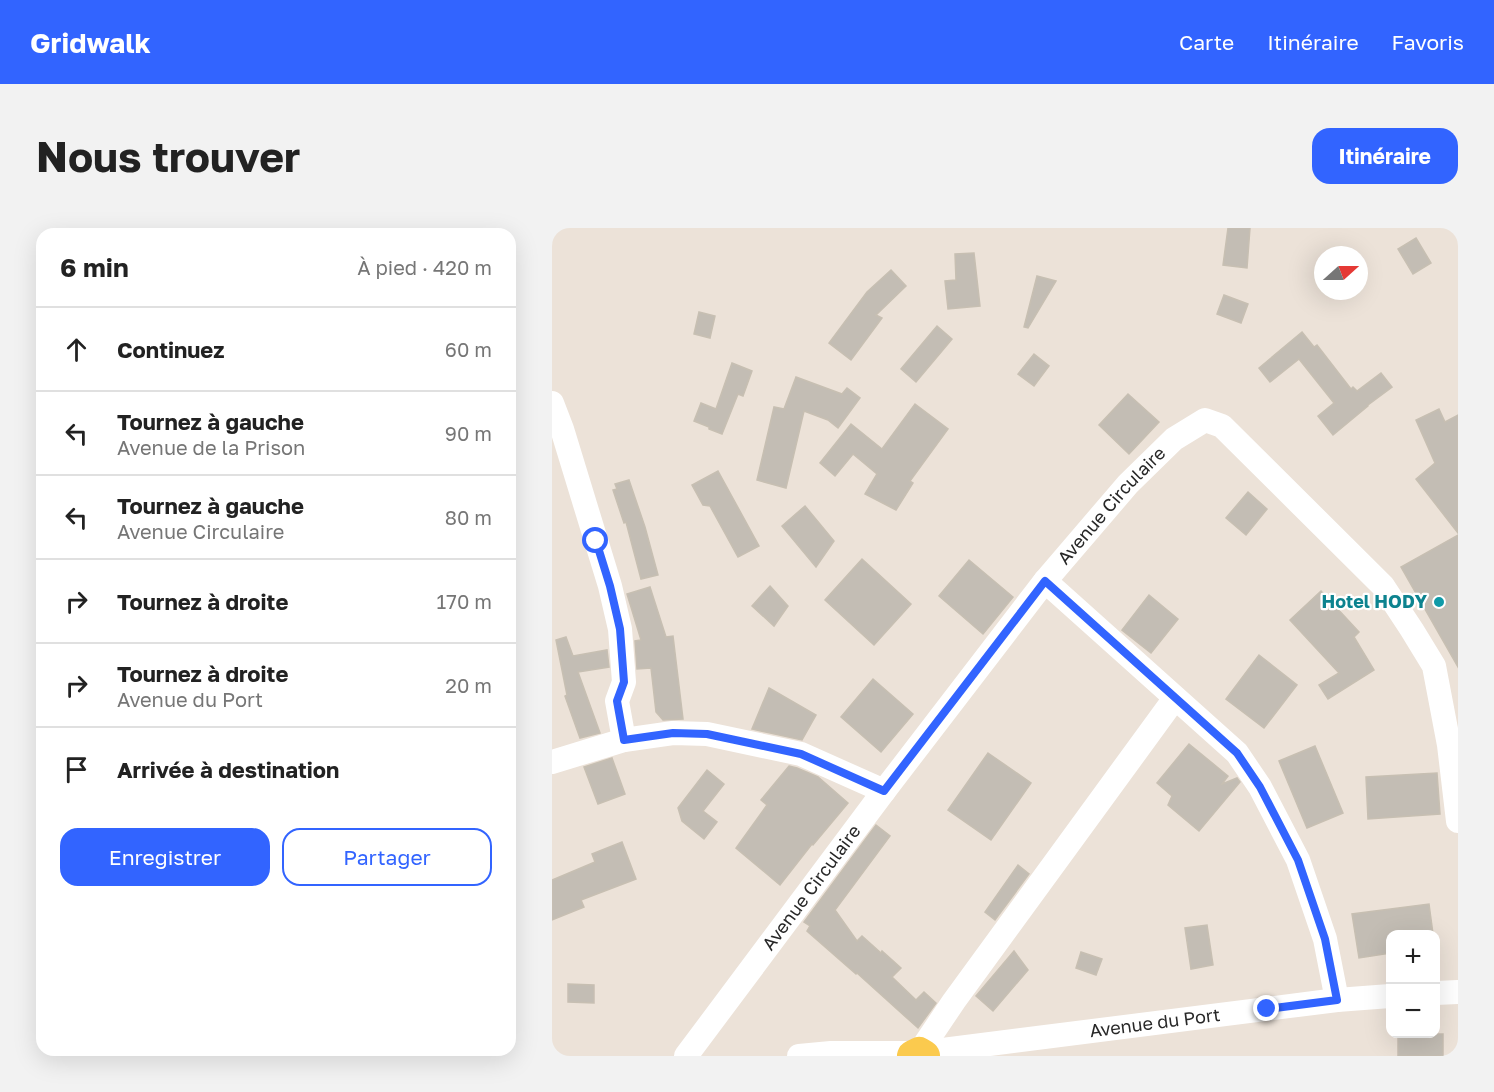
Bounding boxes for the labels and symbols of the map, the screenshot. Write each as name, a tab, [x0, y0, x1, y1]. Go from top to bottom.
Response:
north arrow	[1314, 246, 1368, 300]
street label: Avenue Circulaire	[1052, 442, 1170, 568]
route start	[582, 527, 608, 553]
place label: Hotel HODY	[1322, 590, 1427, 612]
marker: Hotel HODY	[1432, 595, 1446, 609]
street label: Avenue Circulaire	[757, 820, 865, 954]
route end	[1253, 995, 1279, 1021]
street label: Avenue du Port	[1088, 1003, 1222, 1041]

